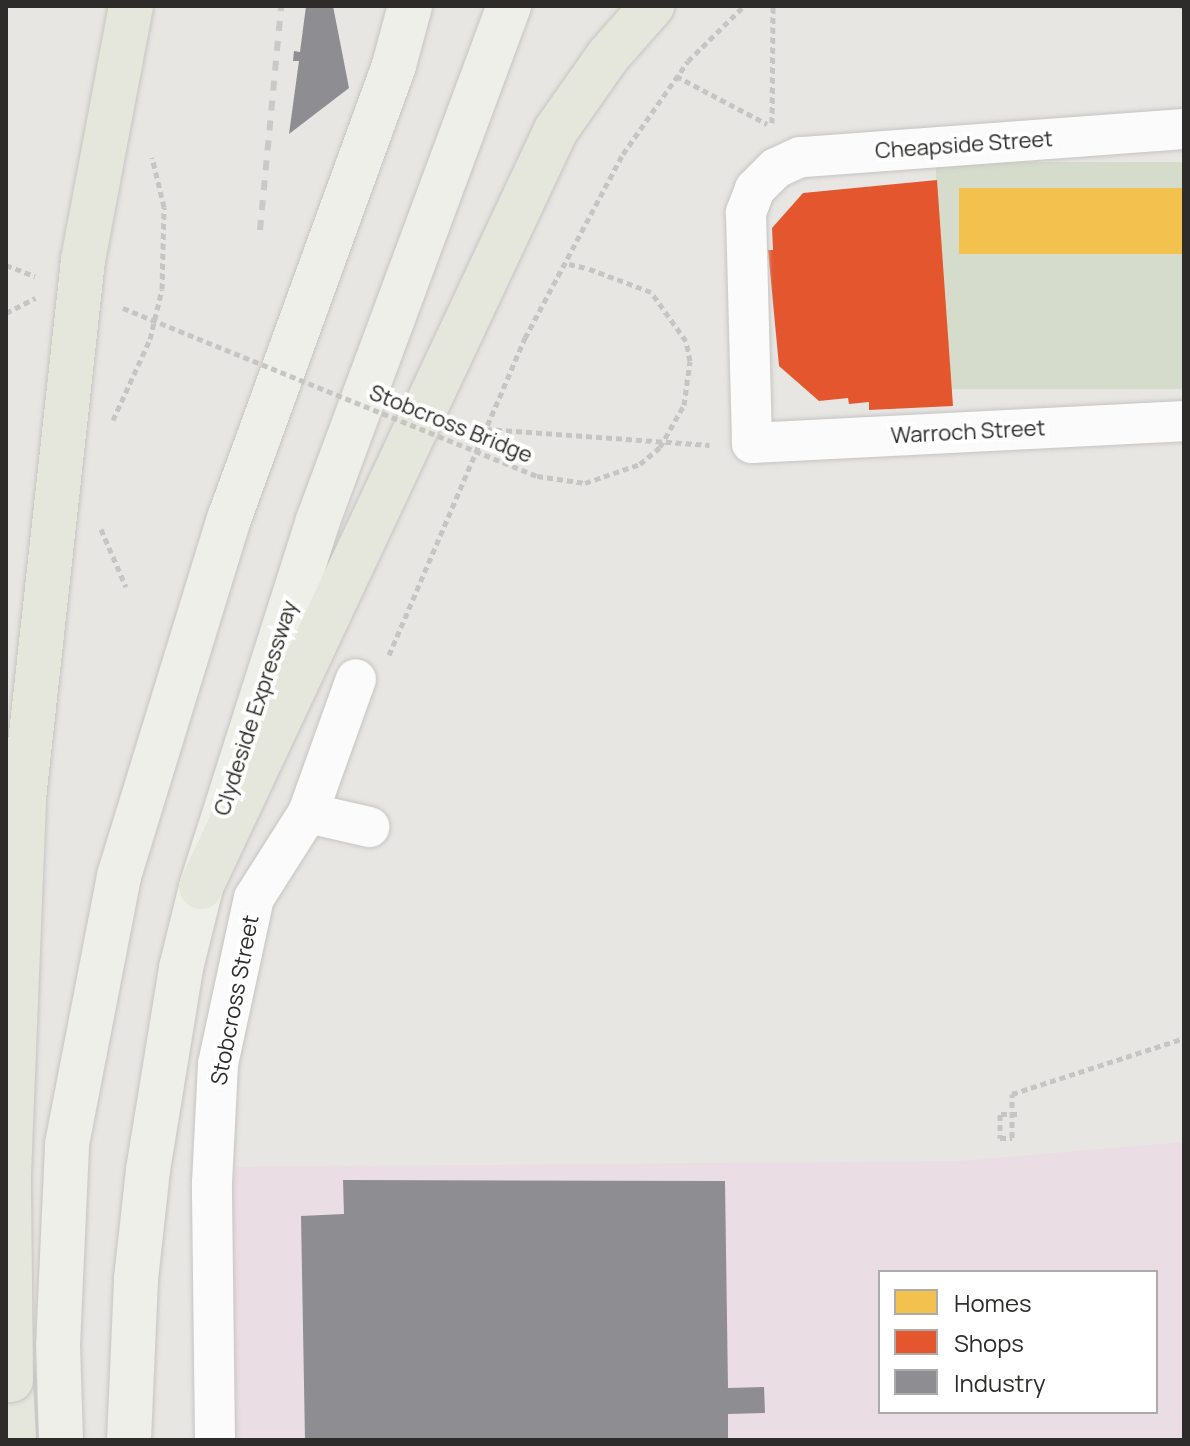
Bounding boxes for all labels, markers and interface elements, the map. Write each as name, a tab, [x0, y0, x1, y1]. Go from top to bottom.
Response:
street label: Cheapside Street	[874, 126, 1054, 164]
street label: Stobcross Bridge	[366, 379, 536, 469]
street label: Warroch Street	[890, 415, 1046, 449]
street label: Clydeside Expressway	[209, 597, 303, 819]
street label: Stobcross Street	[206, 913, 264, 1087]
legend	[878, 1270, 1158, 1414]
text: Homes	[954, 1286, 1032, 1319]
text: Shops	[954, 1326, 1024, 1359]
text: Industry	[954, 1366, 1046, 1399]

